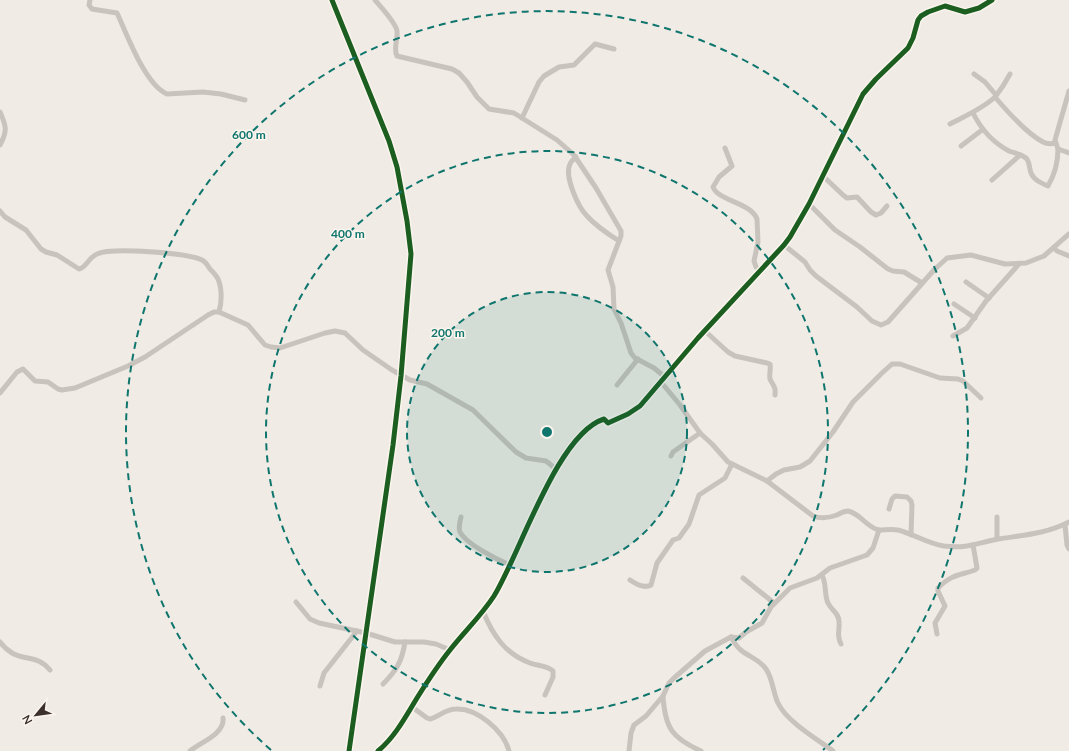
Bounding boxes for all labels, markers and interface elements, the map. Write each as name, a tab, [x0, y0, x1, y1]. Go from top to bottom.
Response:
text: 600 m	[232, 127, 266, 142]
text: 400 m	[331, 226, 365, 241]
text: 200 m	[431, 325, 465, 340]
centre of rings	[540, 425, 554, 439]
north arrow	[16, 695, 56, 735]
text: N	[19, 713, 35, 727]

